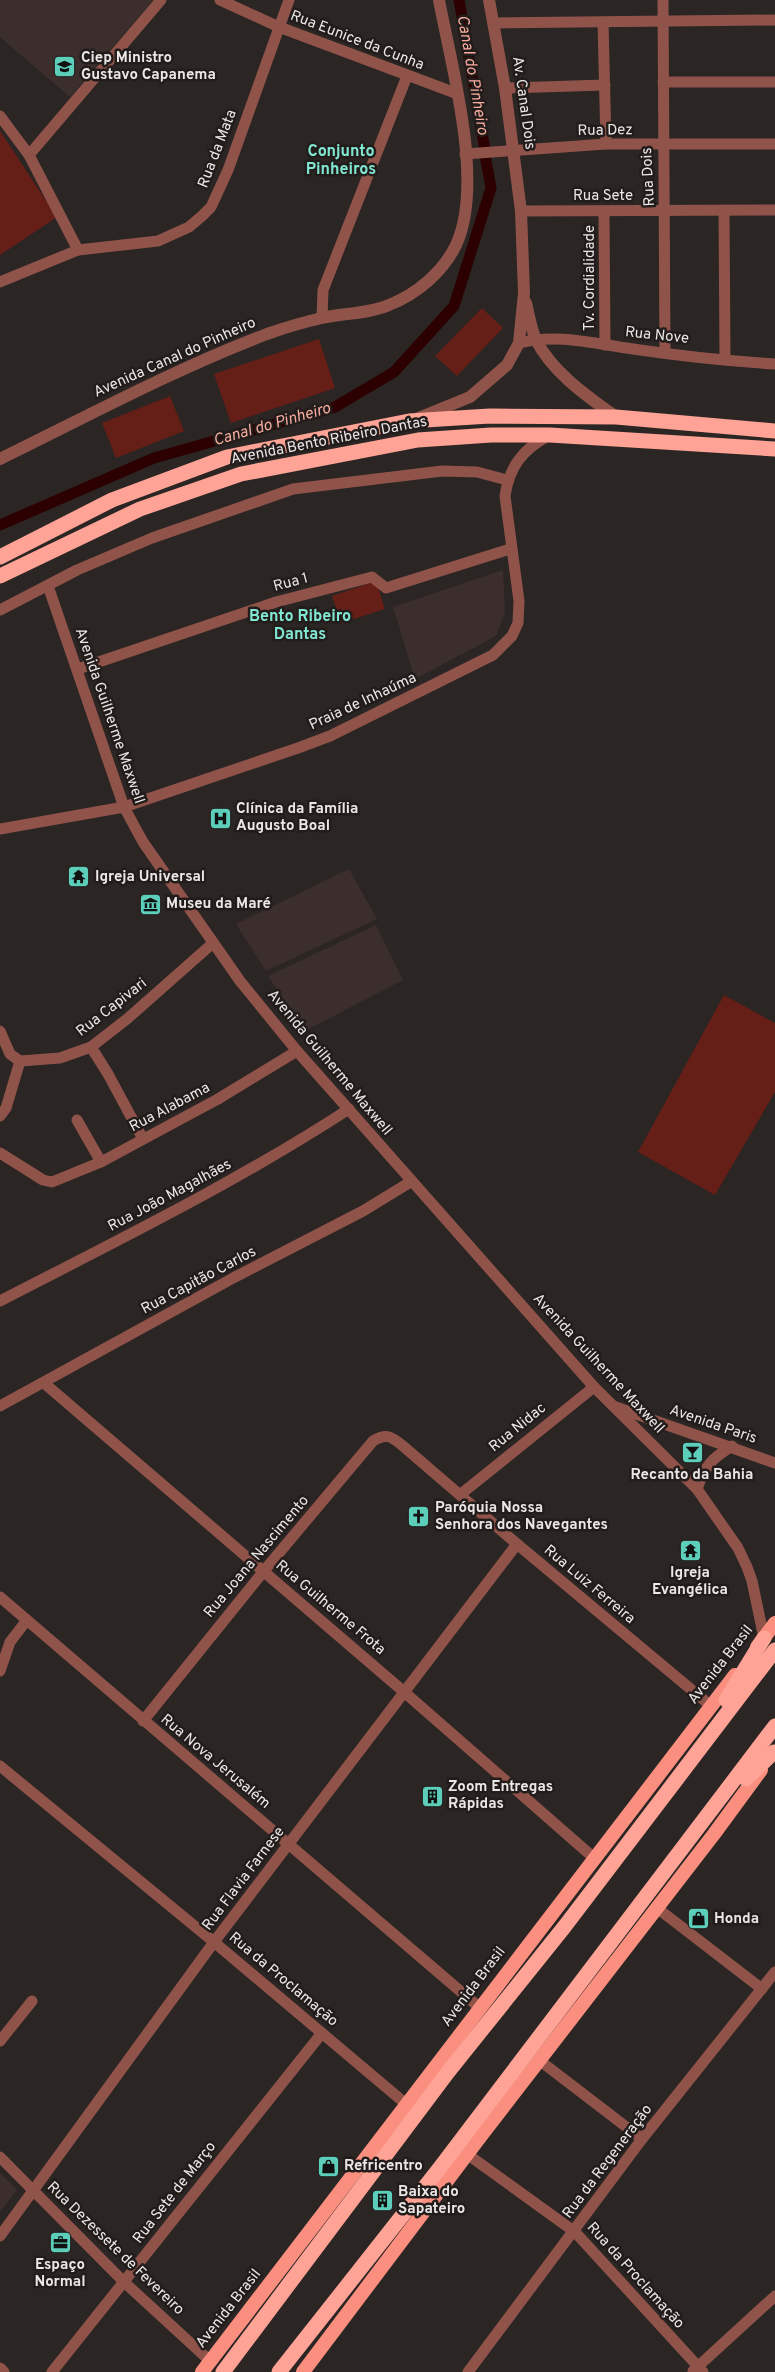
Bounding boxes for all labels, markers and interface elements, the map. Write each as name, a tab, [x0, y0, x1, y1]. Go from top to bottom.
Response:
street label: Rua Eunice da Cunha	[287, 7, 427, 75]
water label: Canal do Pinheiro	[452, 14, 492, 137]
place label: Ciep Ministro Gustavo Capanema	[81, 49, 216, 85]
school or university icon: Ciep Ministro Gustavo Capanema	[53, 55, 77, 79]
street label: Av. Canal Dois	[507, 55, 539, 151]
street label: Rua da Mata	[194, 107, 242, 191]
street label: Rua Dez	[577, 121, 633, 141]
district label: Conjunto Pinheiros	[306, 142, 376, 180]
street label: Rua Dois	[638, 147, 660, 207]
street label: Rua Sete	[573, 187, 633, 206]
street label: Tv. Cordialidade	[581, 225, 600, 331]
street label: Avenida Canal do Pinheiro	[91, 314, 259, 402]
street label: Rua Nove	[624, 323, 690, 349]
water label: Canal do Pinheiro	[211, 399, 333, 451]
street label: Avenida Bento Ribeiro Dantas	[229, 413, 429, 469]
street label: Rua 1	[271, 569, 311, 597]
district label: Bento Ribeiro Dantas	[249, 607, 351, 645]
street label: Avenida Guilherme Maxwell	[70, 626, 148, 806]
street label: Praia de Inhaúma	[306, 669, 420, 735]
place label: Clínica da Família Augusto Boal	[236, 800, 358, 836]
hospital icon: Clínica da Família Augusto Boal	[208, 806, 232, 830]
temple icon: Igreja Universal	[67, 865, 91, 889]
place label: Igreja Universal	[95, 868, 205, 887]
museum icon: Museu da Maré	[138, 892, 162, 916]
place label: Museu da Maré	[166, 895, 271, 914]
street label: Rua Capivari	[73, 974, 151, 1042]
street label: Avenida Guilherme Maxwell	[262, 986, 396, 1140]
street label: Rua Alabama	[126, 1079, 214, 1137]
street label: Rua João Magalhães	[105, 1155, 235, 1237]
street label: Rua Capitão Carlos	[138, 1243, 260, 1319]
street label: Avenida Guilherme Maxwell	[528, 1290, 668, 1438]
street label: Rua Nidac	[486, 1399, 550, 1457]
street label: Avenida Paris	[667, 1401, 759, 1449]
bar icon: Recanto da Bahia	[680, 1440, 704, 1464]
place label: Recanto da Bahia	[631, 1466, 753, 1485]
street label: Rua Joana Nascimento	[200, 1492, 314, 1622]
place label: Paróquia Nossa Senhora dos Navegantes	[435, 1499, 608, 1535]
church icon: Paróquia Nossa Senhora dos Navegantes	[407, 1505, 431, 1529]
temple icon: Igreja Evangélica	[678, 1538, 702, 1562]
street label: Rua Luiz Ferreira	[539, 1541, 639, 1629]
street label: Rua Guilherme Frota	[271, 1556, 389, 1660]
place label: Igreja Evangélica	[652, 1564, 728, 1600]
street label: Avenida Brasil	[684, 1622, 758, 1708]
street label: Rua Nova Jerusalém	[156, 1711, 274, 1813]
place label: Zoom Entregas Rápidas	[448, 1778, 553, 1814]
building icon: Zoom Entregas Rápidas	[420, 1784, 444, 1808]
street label: Rua Flavia Farnese	[199, 1823, 289, 1935]
shop icon: Honda	[686, 1907, 710, 1931]
place label: Honda	[714, 1910, 759, 1929]
street label: Rua da Proclamação	[224, 1929, 342, 2031]
street label: Avenida Brasil	[438, 1943, 510, 2031]
street label: Rua da Regeneração	[559, 2101, 657, 2223]
street label: Rua Sete de Março	[129, 2138, 221, 2248]
shop icon: Refricentro	[316, 2154, 340, 2178]
place label: Refricentro	[344, 2157, 423, 2176]
street label: Rua Dezessete de Fevereiro	[42, 2178, 188, 2320]
place label: Baixa do Sapateiro	[398, 2183, 465, 2219]
building icon: Baixa do Sapateiro	[370, 2189, 394, 2213]
street label: Rua da Proclamação	[582, 2219, 688, 2333]
office icon: Espaço Normal	[48, 2230, 72, 2254]
place label: Espaço Normal	[34, 2256, 86, 2292]
street label: Avenida Brasil	[192, 2266, 266, 2352]

